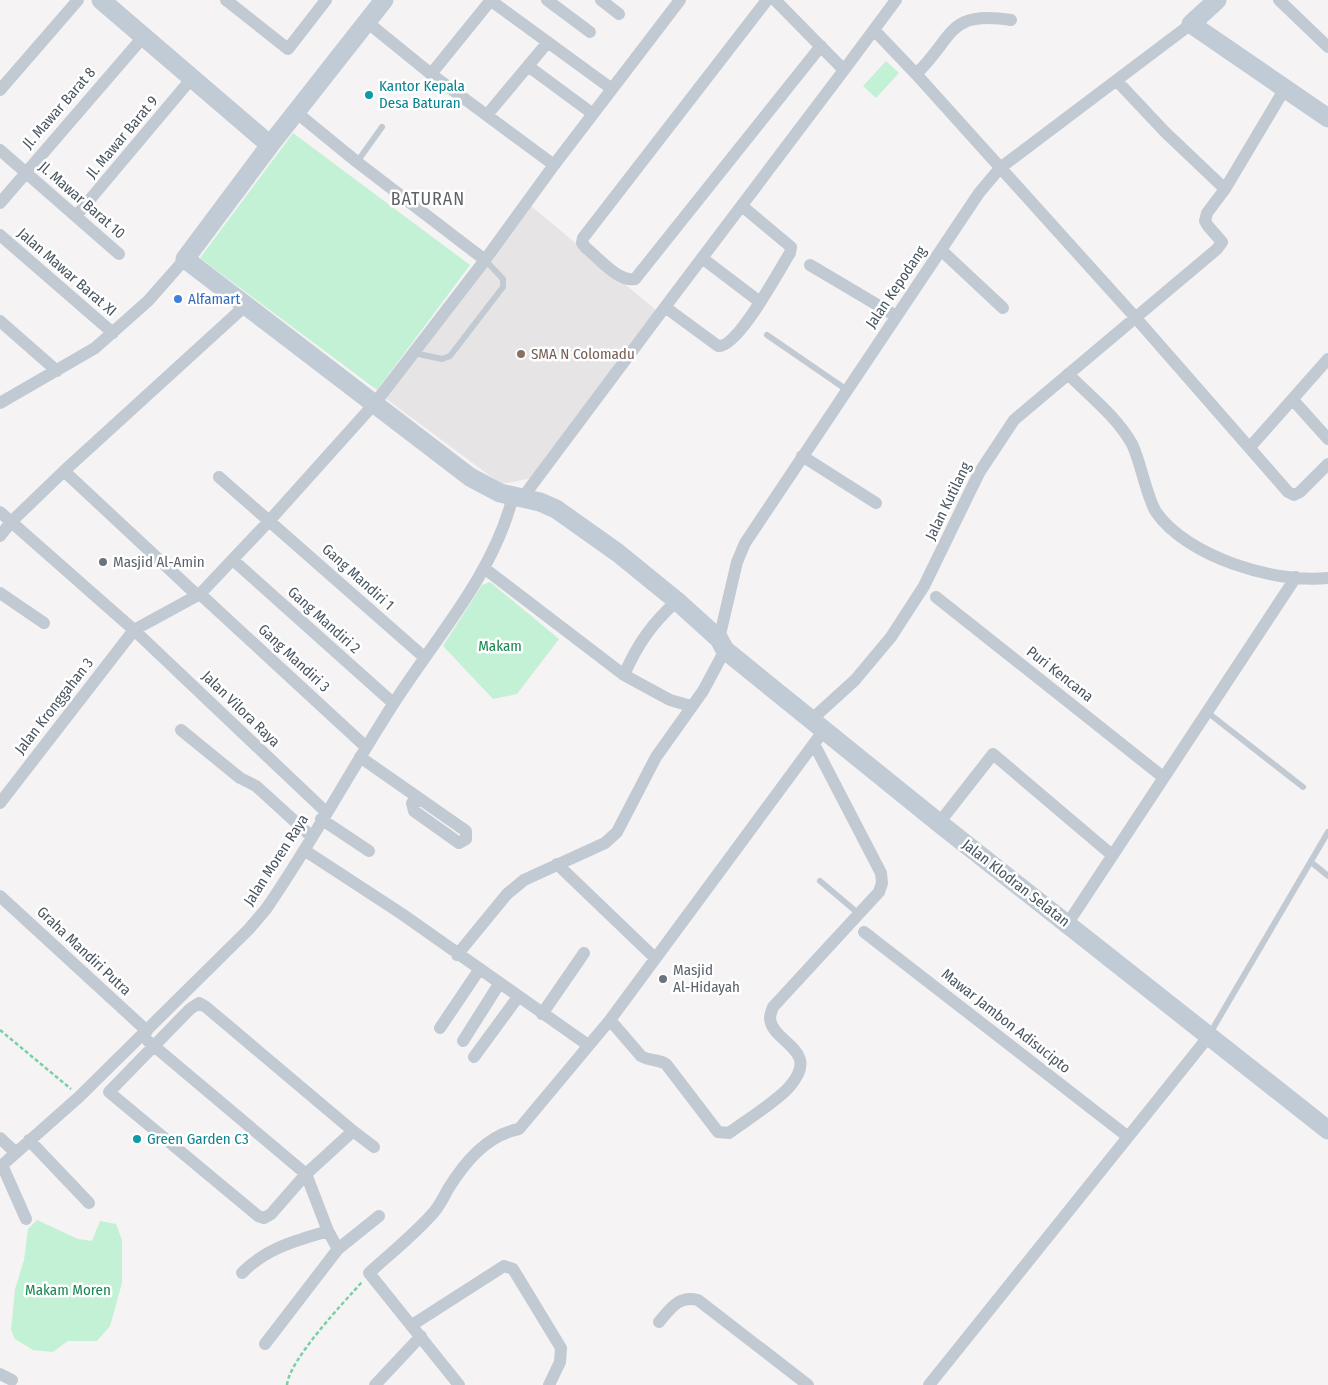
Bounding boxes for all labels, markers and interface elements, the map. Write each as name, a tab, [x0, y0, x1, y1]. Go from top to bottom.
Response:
street label: Jl. Mawar Barat 8	[19, 64, 99, 152]
place label: Kantor Kepala Desa Baturan	[379, 77, 465, 112]
marker: Kantor Kepala Desa Baturan	[363, 89, 375, 101]
street label: Jl. Mawar Barat 9	[82, 92, 162, 182]
street label: Jl. Mawar Barat 10	[35, 158, 129, 242]
district label: BATURAN	[391, 188, 465, 210]
street label: Jalan Mawar Barat XI	[14, 224, 120, 320]
street label: Jalan Kepodang	[862, 242, 930, 332]
place label: Alfamart	[188, 290, 241, 308]
marker: Alfamart	[172, 293, 184, 305]
place label: SMA N Colomadu	[531, 345, 635, 363]
marker: SMA N Colomadu	[515, 348, 527, 360]
street label: Jalan Kutilang	[921, 459, 975, 543]
street label: Gang Mandiri 1	[318, 540, 398, 614]
place label: Masjid Al-Amin	[113, 553, 205, 571]
marker: Masjid Al-Amin	[97, 556, 109, 568]
street label: Gang Mandiri 2	[284, 583, 364, 657]
street label: Gang Mandiri 3	[254, 620, 334, 696]
park label: Makam	[478, 637, 522, 655]
street label: Puri Kencana	[1023, 642, 1097, 706]
street label: Jalan Kronggahan 3	[11, 654, 97, 758]
street label: Jalan Vilora Raya	[198, 667, 284, 751]
street label: Jalan Moren Raya	[240, 811, 312, 909]
street label: Jalan Klodran Selatan	[959, 835, 1073, 931]
street label: Graha Mandiri Putra	[33, 903, 135, 999]
place label: Masjid Al-Hidayah	[673, 961, 740, 996]
street label: Mawar Jambon Adisucipto	[938, 965, 1074, 1077]
marker: Masjid Al-Hidayah	[657, 973, 669, 985]
place label: Green Garden C3	[147, 1130, 249, 1148]
marker: Green Garden C3	[131, 1133, 143, 1145]
park label: Makam Moren	[25, 1281, 111, 1299]

